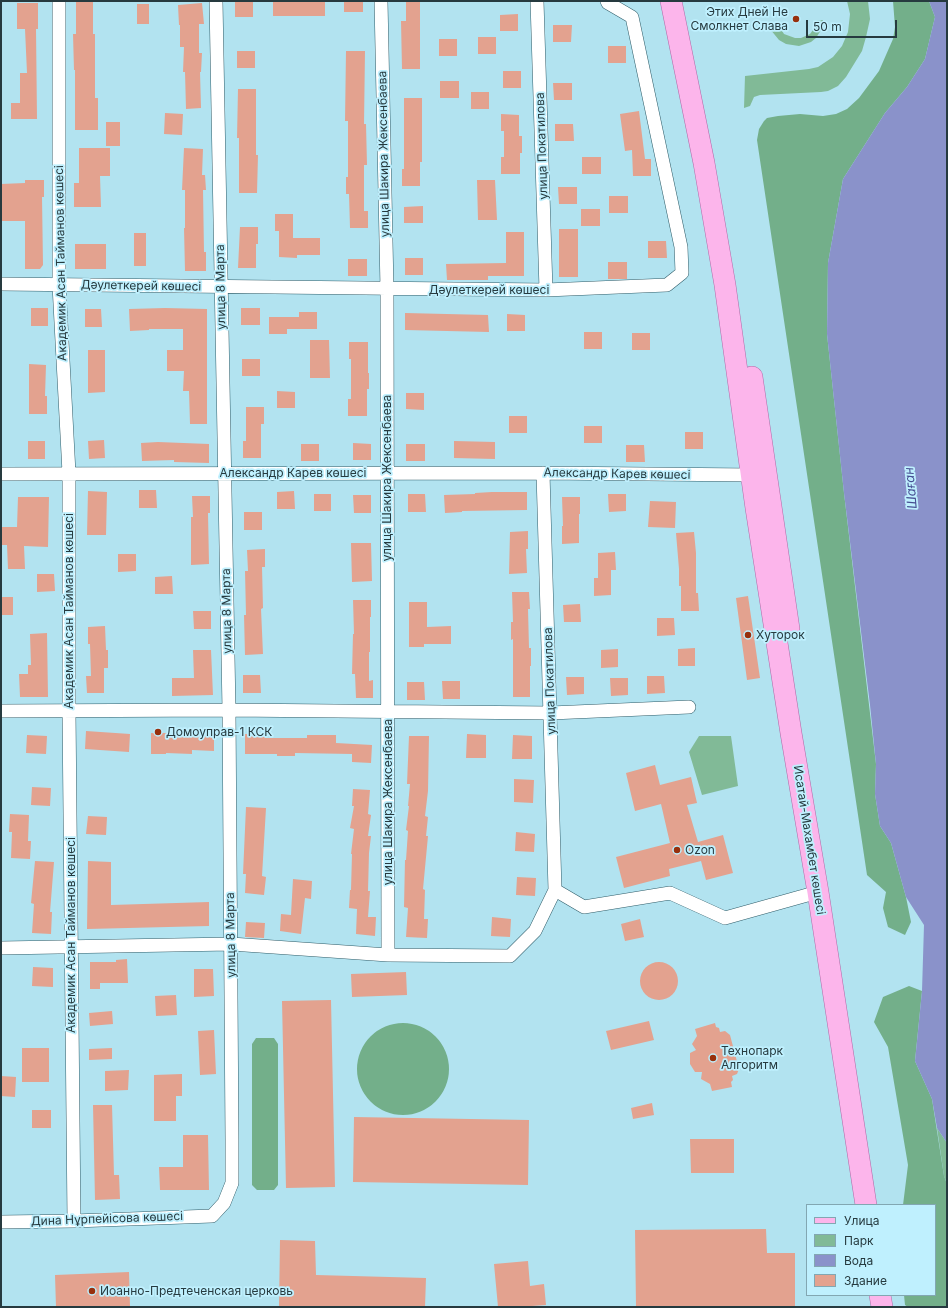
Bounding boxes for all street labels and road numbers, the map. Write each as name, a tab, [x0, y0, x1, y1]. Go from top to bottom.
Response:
street label: улица Шакира Жексенбаева	[375, 71, 393, 237]
street label: улица Покатилова	[533, 92, 551, 200]
street label: Академик Асан Тайманов көшесі	[52, 165, 70, 361]
street label: улица 8 Марта	[213, 244, 229, 330]
street label: Дәулеткерей көшесі	[81, 278, 201, 294]
street label: Дәулеткерей көшесі	[429, 283, 549, 297]
street label: улица Шакира Жексенбаева	[380, 395, 394, 561]
street label: Александр Карев көшесі	[220, 466, 366, 480]
street label: Александр Карев көшесі	[543, 466, 691, 482]
street label: Академик Асан Тайманов көшесі	[62, 513, 76, 709]
street label: улица 8 Марта	[219, 568, 235, 654]
street label: улица Покатилова	[541, 627, 559, 735]
street label: улица Шакира Жексенбаева	[381, 719, 395, 885]
street label: Исатай-Махамбет көшесі	[790, 764, 828, 916]
street label: Академик Асан Тайманов көшесі	[64, 837, 78, 1033]
street label: улица 8 Марта	[223, 892, 239, 978]
street label: Дина Нұрпейісова көшесі	[31, 1209, 183, 1229]

